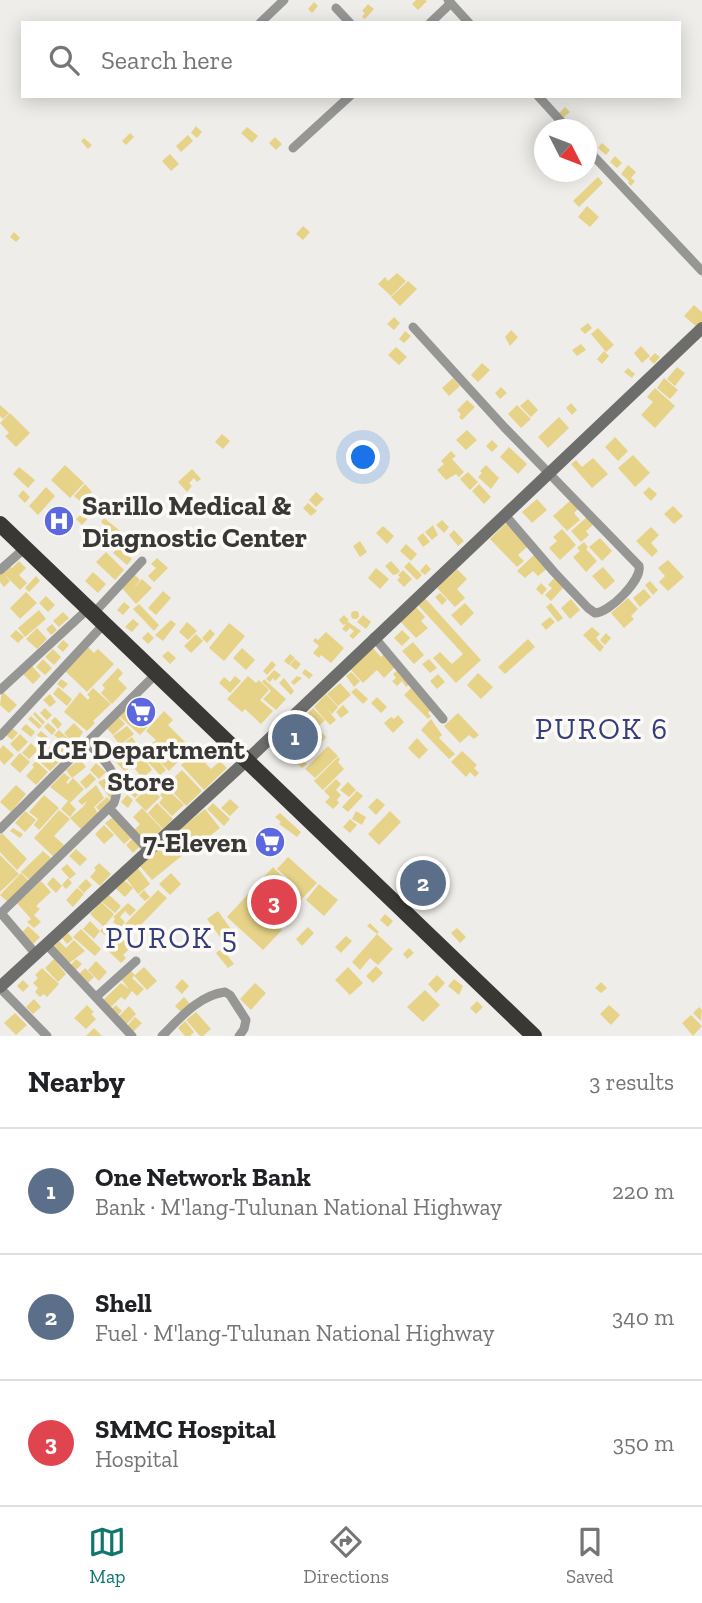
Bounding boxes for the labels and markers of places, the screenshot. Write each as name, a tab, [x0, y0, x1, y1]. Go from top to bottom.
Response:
place label: Sarillo Medical & Diagnostic Center	[82, 489, 307, 554]
hospital icon: Sarillo Medical & Diagnostic Center	[42, 504, 76, 538]
supermarket icon: LCE Department Store	[124, 695, 158, 729]
pin: 1	[272, 711, 318, 763]
place label: LCE Department Store	[37, 733, 246, 798]
supermarket icon: 7-Eleven	[253, 825, 287, 859]
place label: 7-Eleven	[143, 826, 247, 859]
pin: 2	[400, 857, 446, 909]
pin: 3	[251, 876, 297, 928]

